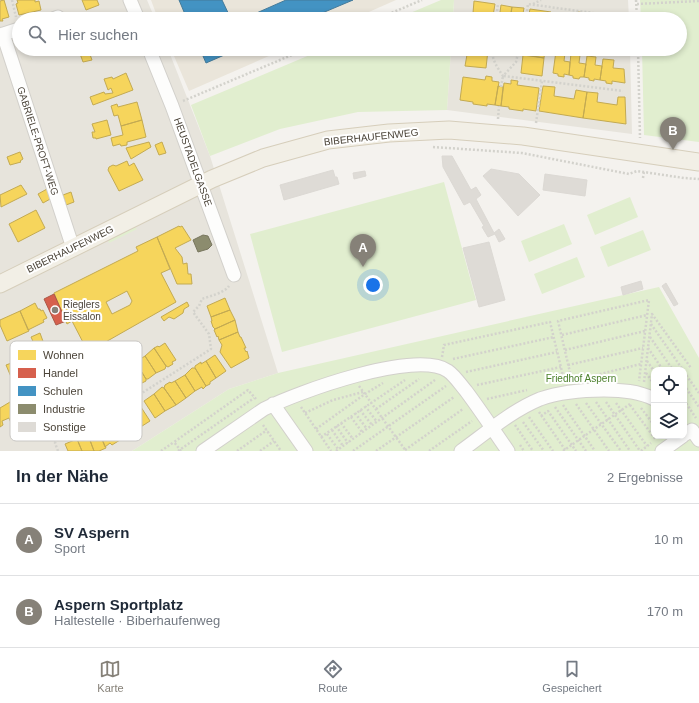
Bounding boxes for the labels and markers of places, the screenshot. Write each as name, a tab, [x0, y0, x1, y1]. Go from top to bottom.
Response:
pin: B	[660, 117, 686, 150]
pin: A	[350, 234, 376, 267]
place label: Rieglers Eissalon	[63, 299, 101, 322]
marker: Rieglers Eissalon	[50, 305, 60, 315]

